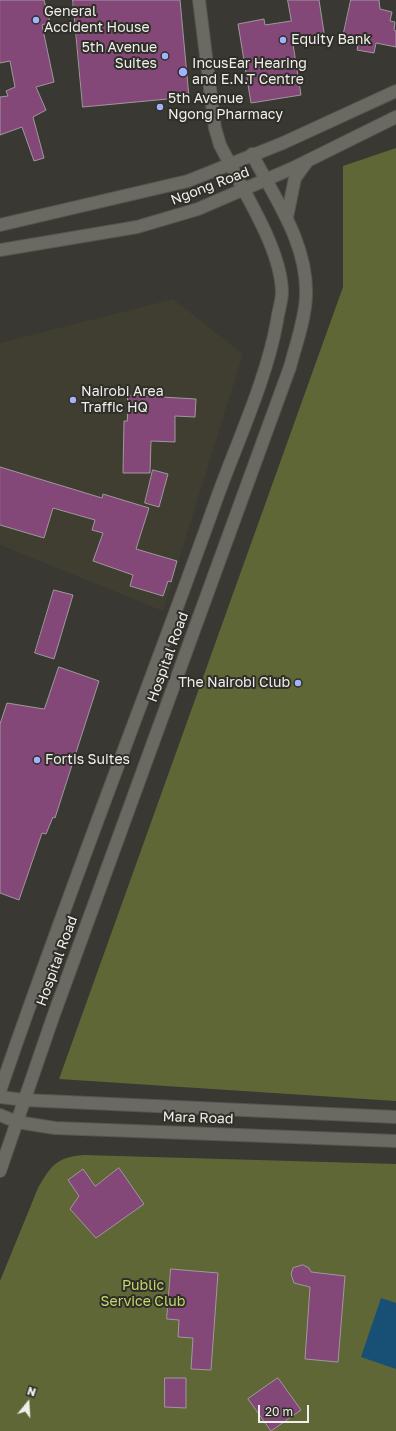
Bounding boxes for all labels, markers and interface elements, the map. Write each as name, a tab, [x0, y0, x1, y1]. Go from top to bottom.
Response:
place label: General Accident House	[44, 4, 150, 36]
marker: General Accident House	[31, 15, 41, 25]
place label: Equity Bank	[291, 32, 371, 48]
marker: Equity Bank	[278, 35, 288, 45]
place label: 5th Avenue Suites	[82, 40, 157, 72]
marker: 5th Avenue Suites	[160, 51, 170, 61]
place label: IncusEar Hearing and E.N.T Centre	[192, 56, 307, 88]
marker: IncusEar Hearing and E.N.T Centre	[177, 66, 189, 78]
place label: 5th Avenue Ngong Pharmacy	[168, 91, 283, 124]
marker: 5th Avenue Ngong Pharmacy	[155, 102, 165, 112]
street label: Ngong Road	[168, 163, 252, 209]
place label: Nairobi Area Traffic HQ	[81, 384, 164, 416]
marker: Nairobi Area Traffic HQ	[68, 395, 78, 405]
street label: Hospital Road	[144, 610, 192, 704]
place label: The Nairobi Club	[178, 675, 290, 691]
marker: The Nairobi Club	[293, 678, 303, 688]
place label: Fortis Suites	[45, 752, 130, 768]
marker: Fortis Suites	[32, 755, 42, 765]
street label: Hospital Road	[33, 914, 81, 1008]
street label: Mara Road	[162, 1108, 234, 1128]
park label: Public Service Club	[101, 1278, 185, 1310]
north arrow	[8, 1383, 48, 1423]
text: N	[26, 1384, 38, 1399]
scale bar	[260, 1397, 311, 1423]
text: 20 m	[265, 1404, 293, 1419]

